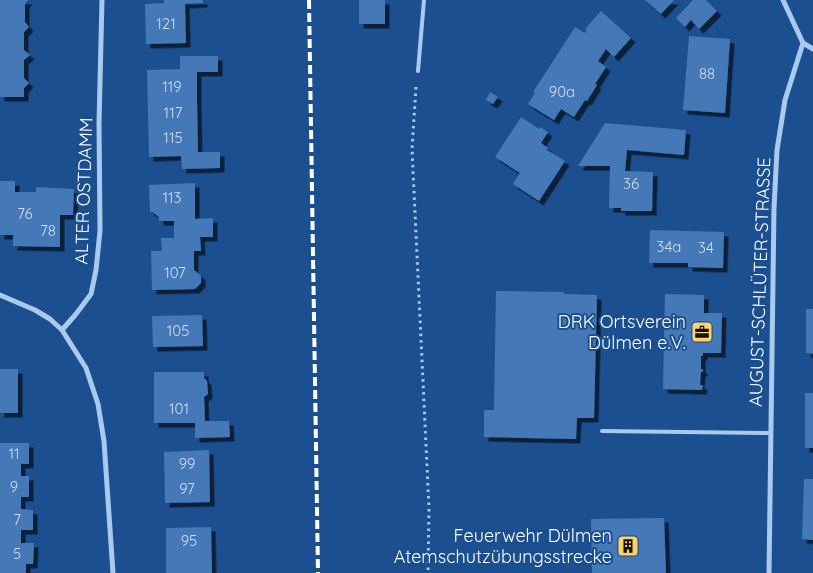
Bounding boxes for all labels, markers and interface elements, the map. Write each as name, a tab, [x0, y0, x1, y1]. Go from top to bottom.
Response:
house number: 121	[156, 14, 176, 33]
house number: 88	[699, 64, 715, 83]
house number: 119	[162, 77, 182, 96]
house number: 90a	[549, 82, 575, 101]
house number: 117	[164, 103, 183, 122]
street label: ALTER OSTDAMM	[69, 117, 98, 265]
house number: 115	[163, 128, 183, 147]
street label: AUGUST-SCHLÜTER-STRASSE	[744, 157, 775, 407]
house number: 36	[623, 174, 639, 193]
house number: 113	[163, 188, 182, 207]
house number: 76	[17, 204, 33, 223]
house number: 78	[40, 221, 56, 240]
house number: 34a	[657, 237, 681, 256]
house number: 34	[698, 238, 714, 257]
house number: 107	[164, 263, 186, 282]
place label: DRK Ortsverein Dülmen e.V.	[558, 310, 686, 354]
office icon: DRK Ortsverein Dülmen e.V.	[690, 320, 714, 344]
house number: 105	[167, 321, 189, 340]
house number: 101	[169, 399, 189, 418]
house number: 11	[8, 444, 20, 463]
house number: 99	[179, 454, 195, 473]
house number: 9	[10, 477, 18, 496]
house number: 97	[179, 479, 195, 498]
house number: 7	[13, 510, 21, 529]
place label: Feuerwehr Dülmen Atemschutzübungsstrecke	[394, 524, 612, 568]
house number: 95	[181, 531, 197, 550]
building icon: Feuerwehr Dülmen Atemschutzübungsstrecke	[616, 534, 640, 558]
house number: 5	[13, 544, 21, 563]

